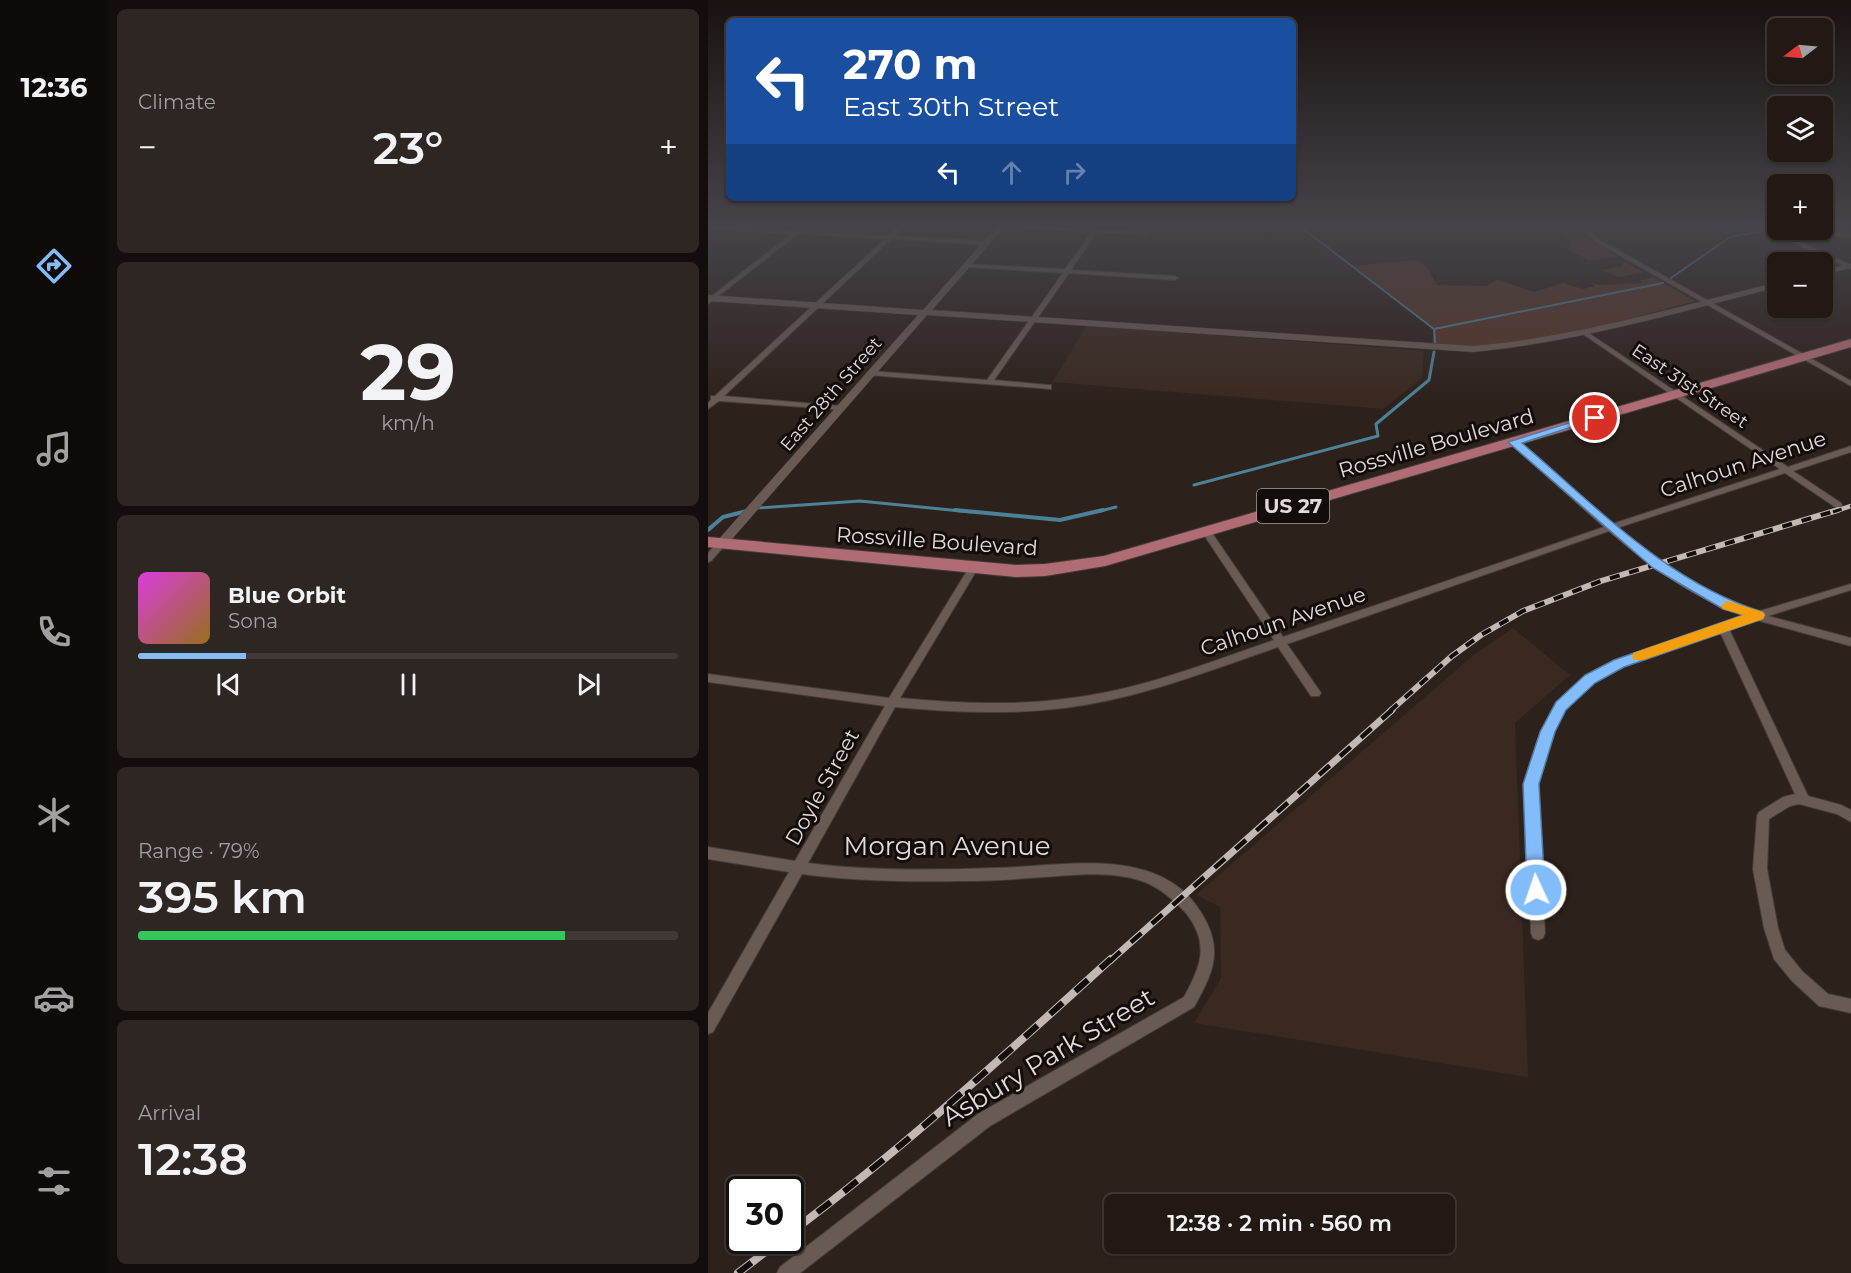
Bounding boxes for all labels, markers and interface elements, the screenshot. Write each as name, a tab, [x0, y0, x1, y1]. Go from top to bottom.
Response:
north arrow	[1767, 18, 1833, 84]
map controls	[1767, 18, 1833, 318]
text: 270 m	[843, 38, 977, 90]
icon: left	[744, 42, 822, 120]
text: 12:36	[21, 71, 87, 104]
text: Climate	[138, 90, 216, 114]
text: East 30th Street	[843, 90, 1059, 123]
button: layers	[1767, 96, 1833, 162]
text: 23°	[373, 120, 443, 175]
text: −	[138, 127, 157, 167]
text: +	[659, 127, 678, 167]
icon: left	[932, 156, 965, 189]
icon: ahead	[995, 156, 1028, 189]
icon: right	[1058, 156, 1091, 189]
button: +	[1767, 174, 1833, 240]
icon: directions	[33, 245, 75, 287]
button: −	[1767, 252, 1833, 318]
text: 29	[360, 324, 456, 420]
street label: East 28th Street	[776, 333, 886, 455]
street label: East 31st Street	[1628, 339, 1752, 433]
pin	[1569, 392, 1620, 443]
icon: arrive	[1578, 401, 1611, 434]
street label: Rossville Boulevard	[1335, 403, 1537, 483]
text: km/h	[381, 411, 435, 435]
street label: Calhoun Avenue	[1657, 425, 1829, 503]
icon: music	[33, 428, 75, 470]
road number: US 27	[1257, 489, 1329, 523]
street label: Rossville Boulevard	[835, 521, 1039, 561]
street label: Calhoun Avenue	[1197, 581, 1369, 661]
text: Blue Orbit	[228, 582, 346, 609]
text: Sona	[228, 609, 278, 633]
icon: phone	[33, 611, 75, 653]
icon: previous	[212, 668, 245, 701]
icon: pause	[392, 668, 425, 701]
icon: next	[572, 668, 605, 701]
street label: Doyle Street	[780, 725, 864, 849]
icon: climate	[33, 794, 75, 836]
street label: Morgan Avenue	[844, 830, 1050, 862]
text: Range · 79%	[138, 839, 260, 863]
position arrow	[1504, 858, 1568, 922]
text: 395 km	[138, 869, 307, 924]
icon: car	[33, 977, 75, 1019]
street label: Asbury Park Street	[936, 981, 1160, 1133]
text: Arrival	[138, 1101, 201, 1125]
text: 12:38	[138, 1131, 248, 1186]
icon: filters	[33, 1160, 75, 1202]
speed limit sign: 30	[726, 1176, 804, 1254]
text: 12:38 · 2 min · 560 m	[1167, 1210, 1392, 1237]

